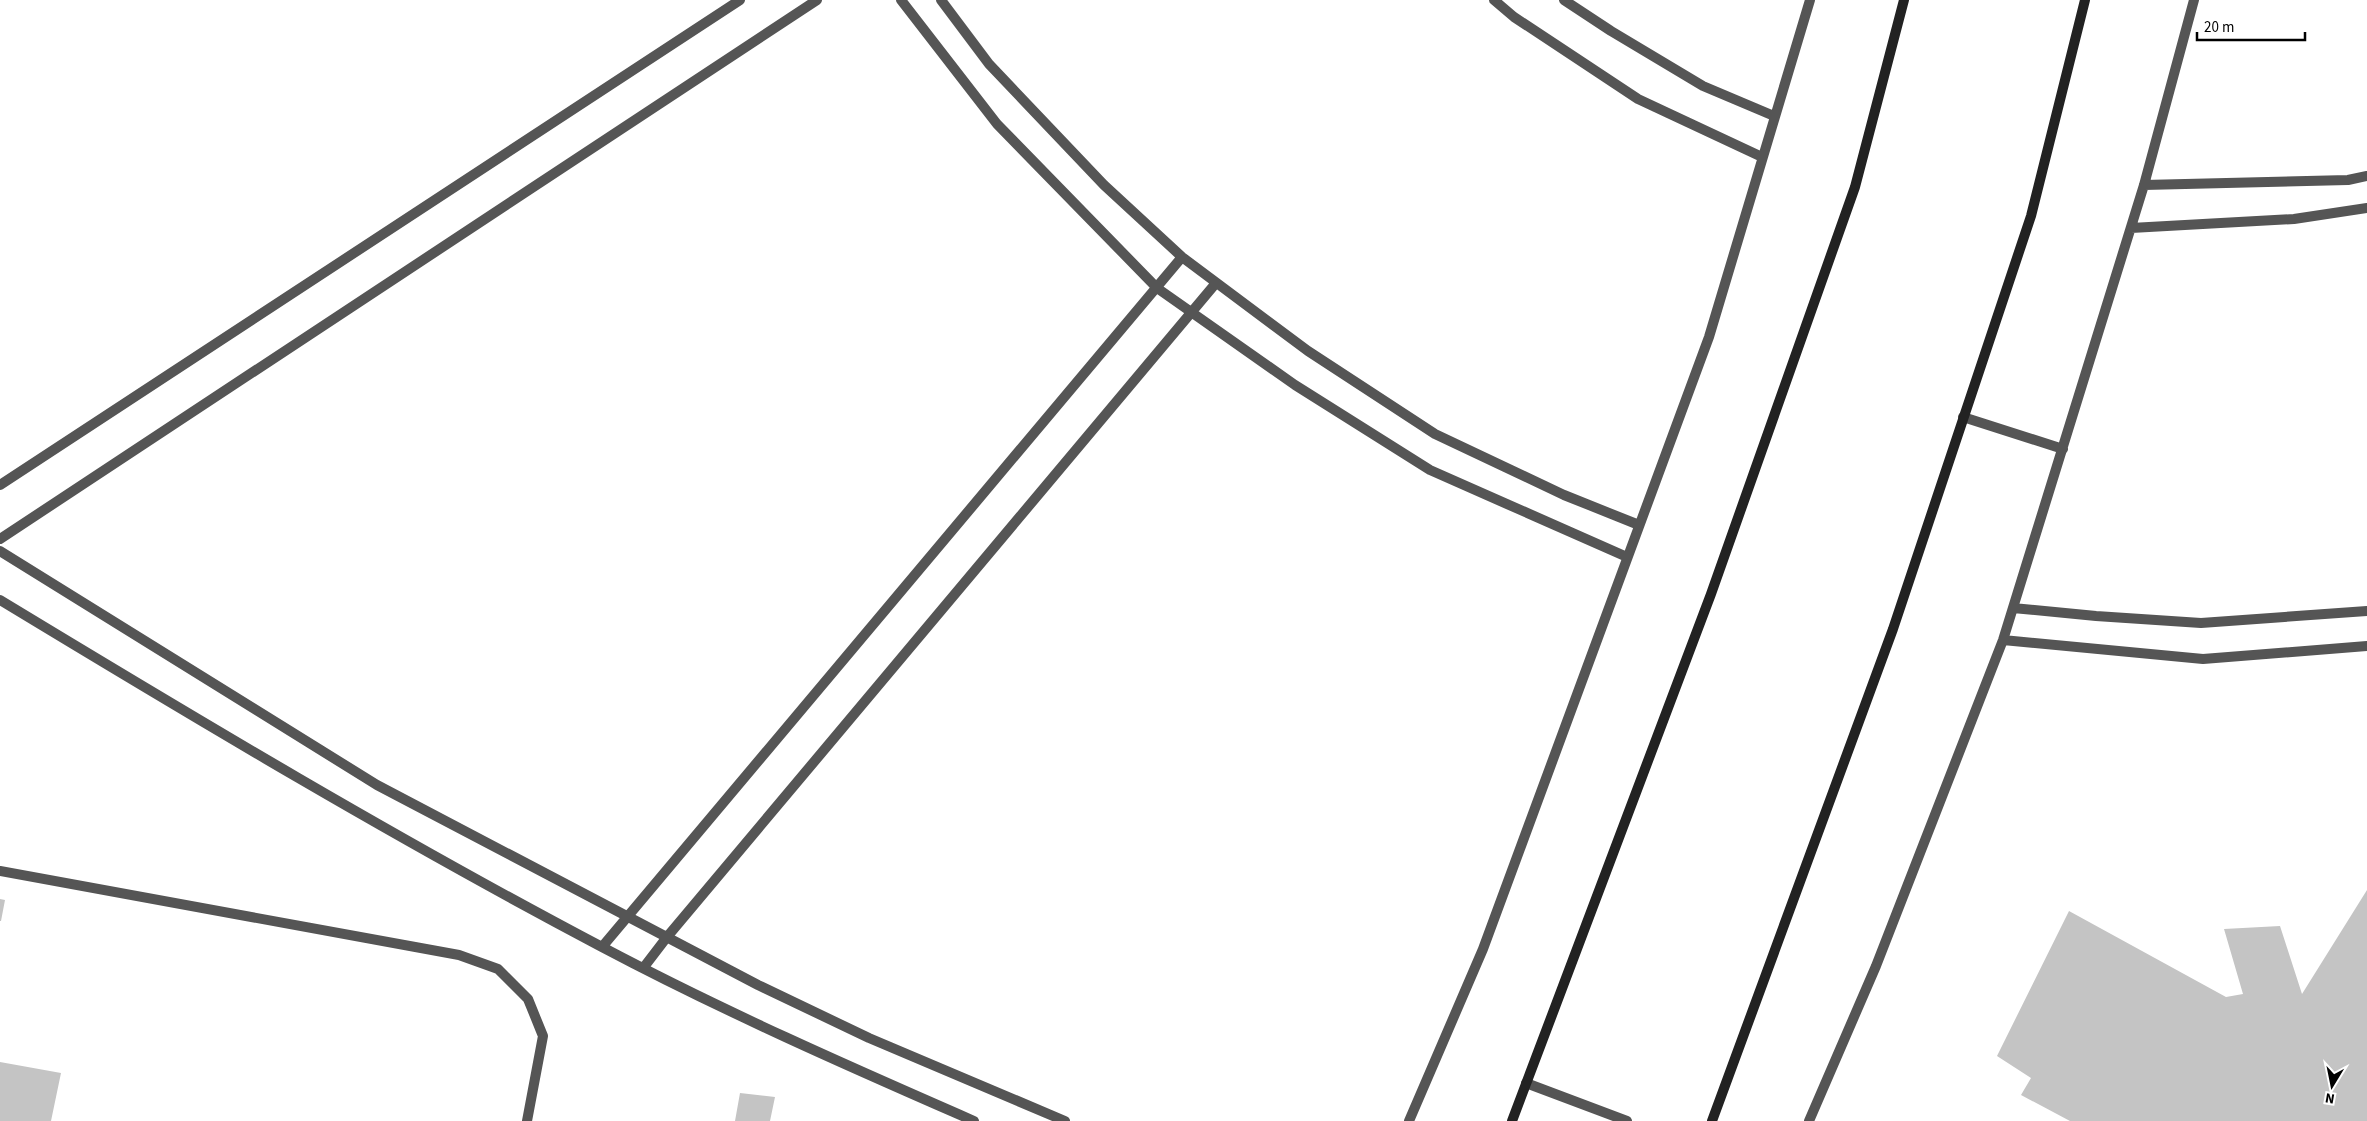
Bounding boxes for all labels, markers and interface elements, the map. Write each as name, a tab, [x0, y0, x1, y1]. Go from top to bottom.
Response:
scale bar	[2197, 10, 2304, 42]
text: 20 m	[2204, 17, 2234, 38]
north arrow	[2307, 1061, 2357, 1111]
text: N	[2324, 1087, 2336, 1108]

